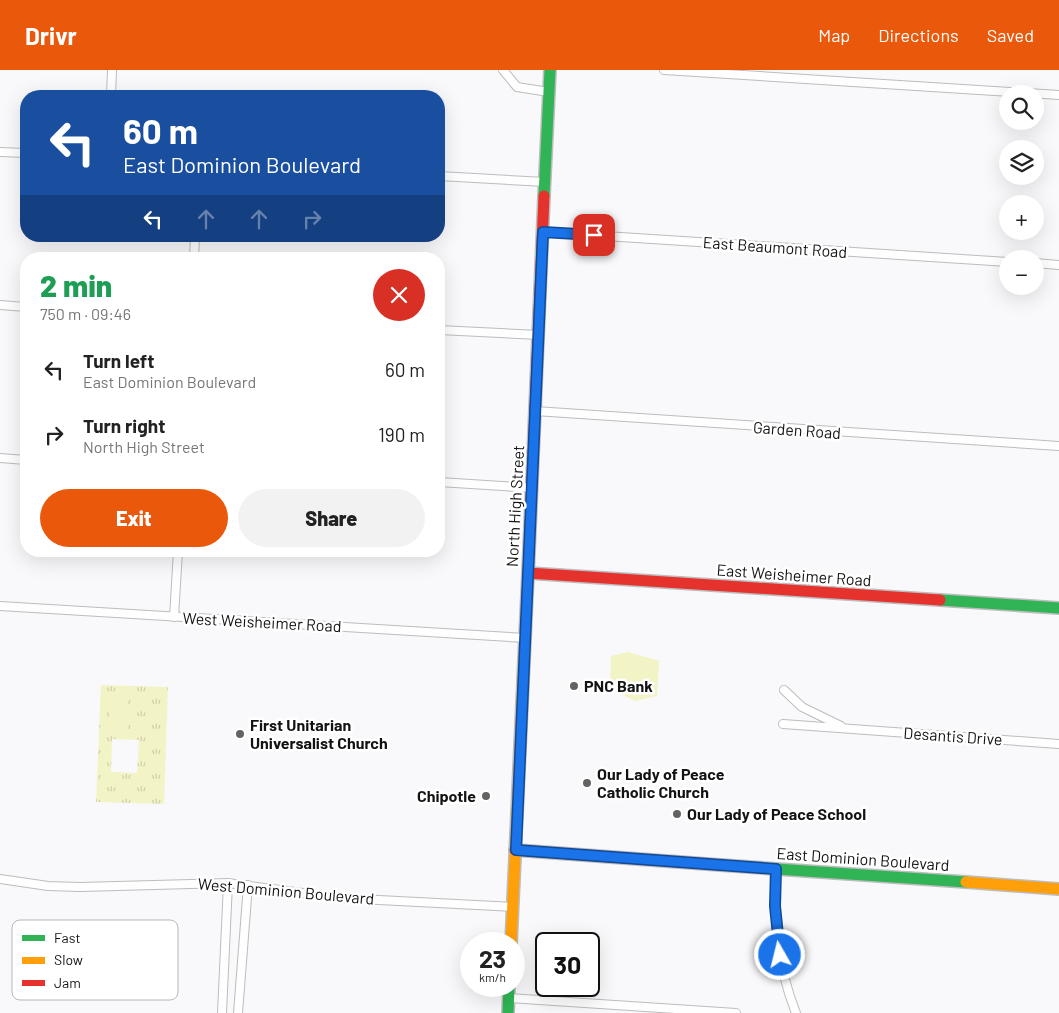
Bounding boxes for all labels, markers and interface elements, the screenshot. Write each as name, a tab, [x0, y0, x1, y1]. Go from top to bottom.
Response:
text: Drivr	[25, 21, 77, 50]
text: Map	[818, 24, 850, 46]
text: Directions	[878, 24, 959, 46]
text: Saved	[987, 24, 1034, 46]
map controls	[999, 85, 1044, 295]
button: search	[999, 85, 1044, 130]
text: 60 m	[123, 109, 198, 151]
icon: left	[40, 110, 105, 175]
button: layers	[999, 140, 1044, 185]
text: East Dominion Boulevard	[123, 151, 361, 177]
button: +	[999, 195, 1044, 240]
icon: left	[139, 205, 167, 233]
icon: ahead	[192, 205, 220, 233]
icon: ahead	[245, 205, 273, 233]
icon: right	[298, 205, 326, 233]
pin	[573, 214, 615, 256]
icon: arrive	[580, 221, 608, 249]
street label: East Beaumont Road	[702, 232, 848, 261]
button: −	[999, 250, 1044, 295]
text: 2 min	[40, 267, 112, 303]
button: close	[373, 269, 425, 321]
text: 750 m · 09:46	[40, 304, 131, 323]
text: Turn left	[83, 349, 154, 372]
icon: left	[40, 356, 68, 384]
text: 60 m	[385, 358, 425, 381]
text: East Dominion Boulevard	[83, 372, 256, 391]
text: Turn right	[83, 414, 165, 437]
street label: Garden Road	[752, 417, 842, 442]
icon: right	[40, 421, 68, 449]
text: 190 m	[378, 423, 425, 446]
text: North High Street	[83, 437, 205, 456]
street label: North High Street	[502, 445, 527, 567]
button: Exit	[40, 489, 228, 547]
button: Share	[238, 489, 425, 547]
street label: East Weisheimer Road	[716, 560, 872, 589]
street label: West Weisheimer Road	[182, 608, 342, 635]
place label: PNC Bank	[584, 676, 653, 695]
marker: PNC Bank	[568, 680, 580, 692]
place label: First Unitarian Universalist Church	[250, 715, 388, 752]
street label: Desantis Drive	[903, 723, 1003, 748]
marker: First Unitarian Universalist Church	[234, 728, 246, 740]
place label: Our Lady of Peace Catholic Church	[597, 764, 725, 801]
marker: Our Lady of Peace Catholic Church	[581, 777, 593, 789]
place label: Chipotle	[417, 786, 476, 805]
marker: Chipotle	[480, 790, 492, 802]
place label: Our Lady of Peace School	[687, 804, 866, 823]
marker: Our Lady of Peace School	[671, 808, 683, 820]
street label: East Dominion Boulevard	[776, 843, 950, 874]
street label: West Dominion Boulevard	[197, 873, 375, 908]
legend	[12, 920, 178, 1000]
position arrow	[753, 928, 805, 980]
text: Fast	[54, 929, 80, 946]
speed limit sign: 30	[535, 932, 600, 997]
text: 23	[479, 943, 506, 973]
text: Slow	[54, 951, 83, 968]
text: km/h	[479, 970, 506, 984]
text: Jam	[54, 974, 81, 991]

